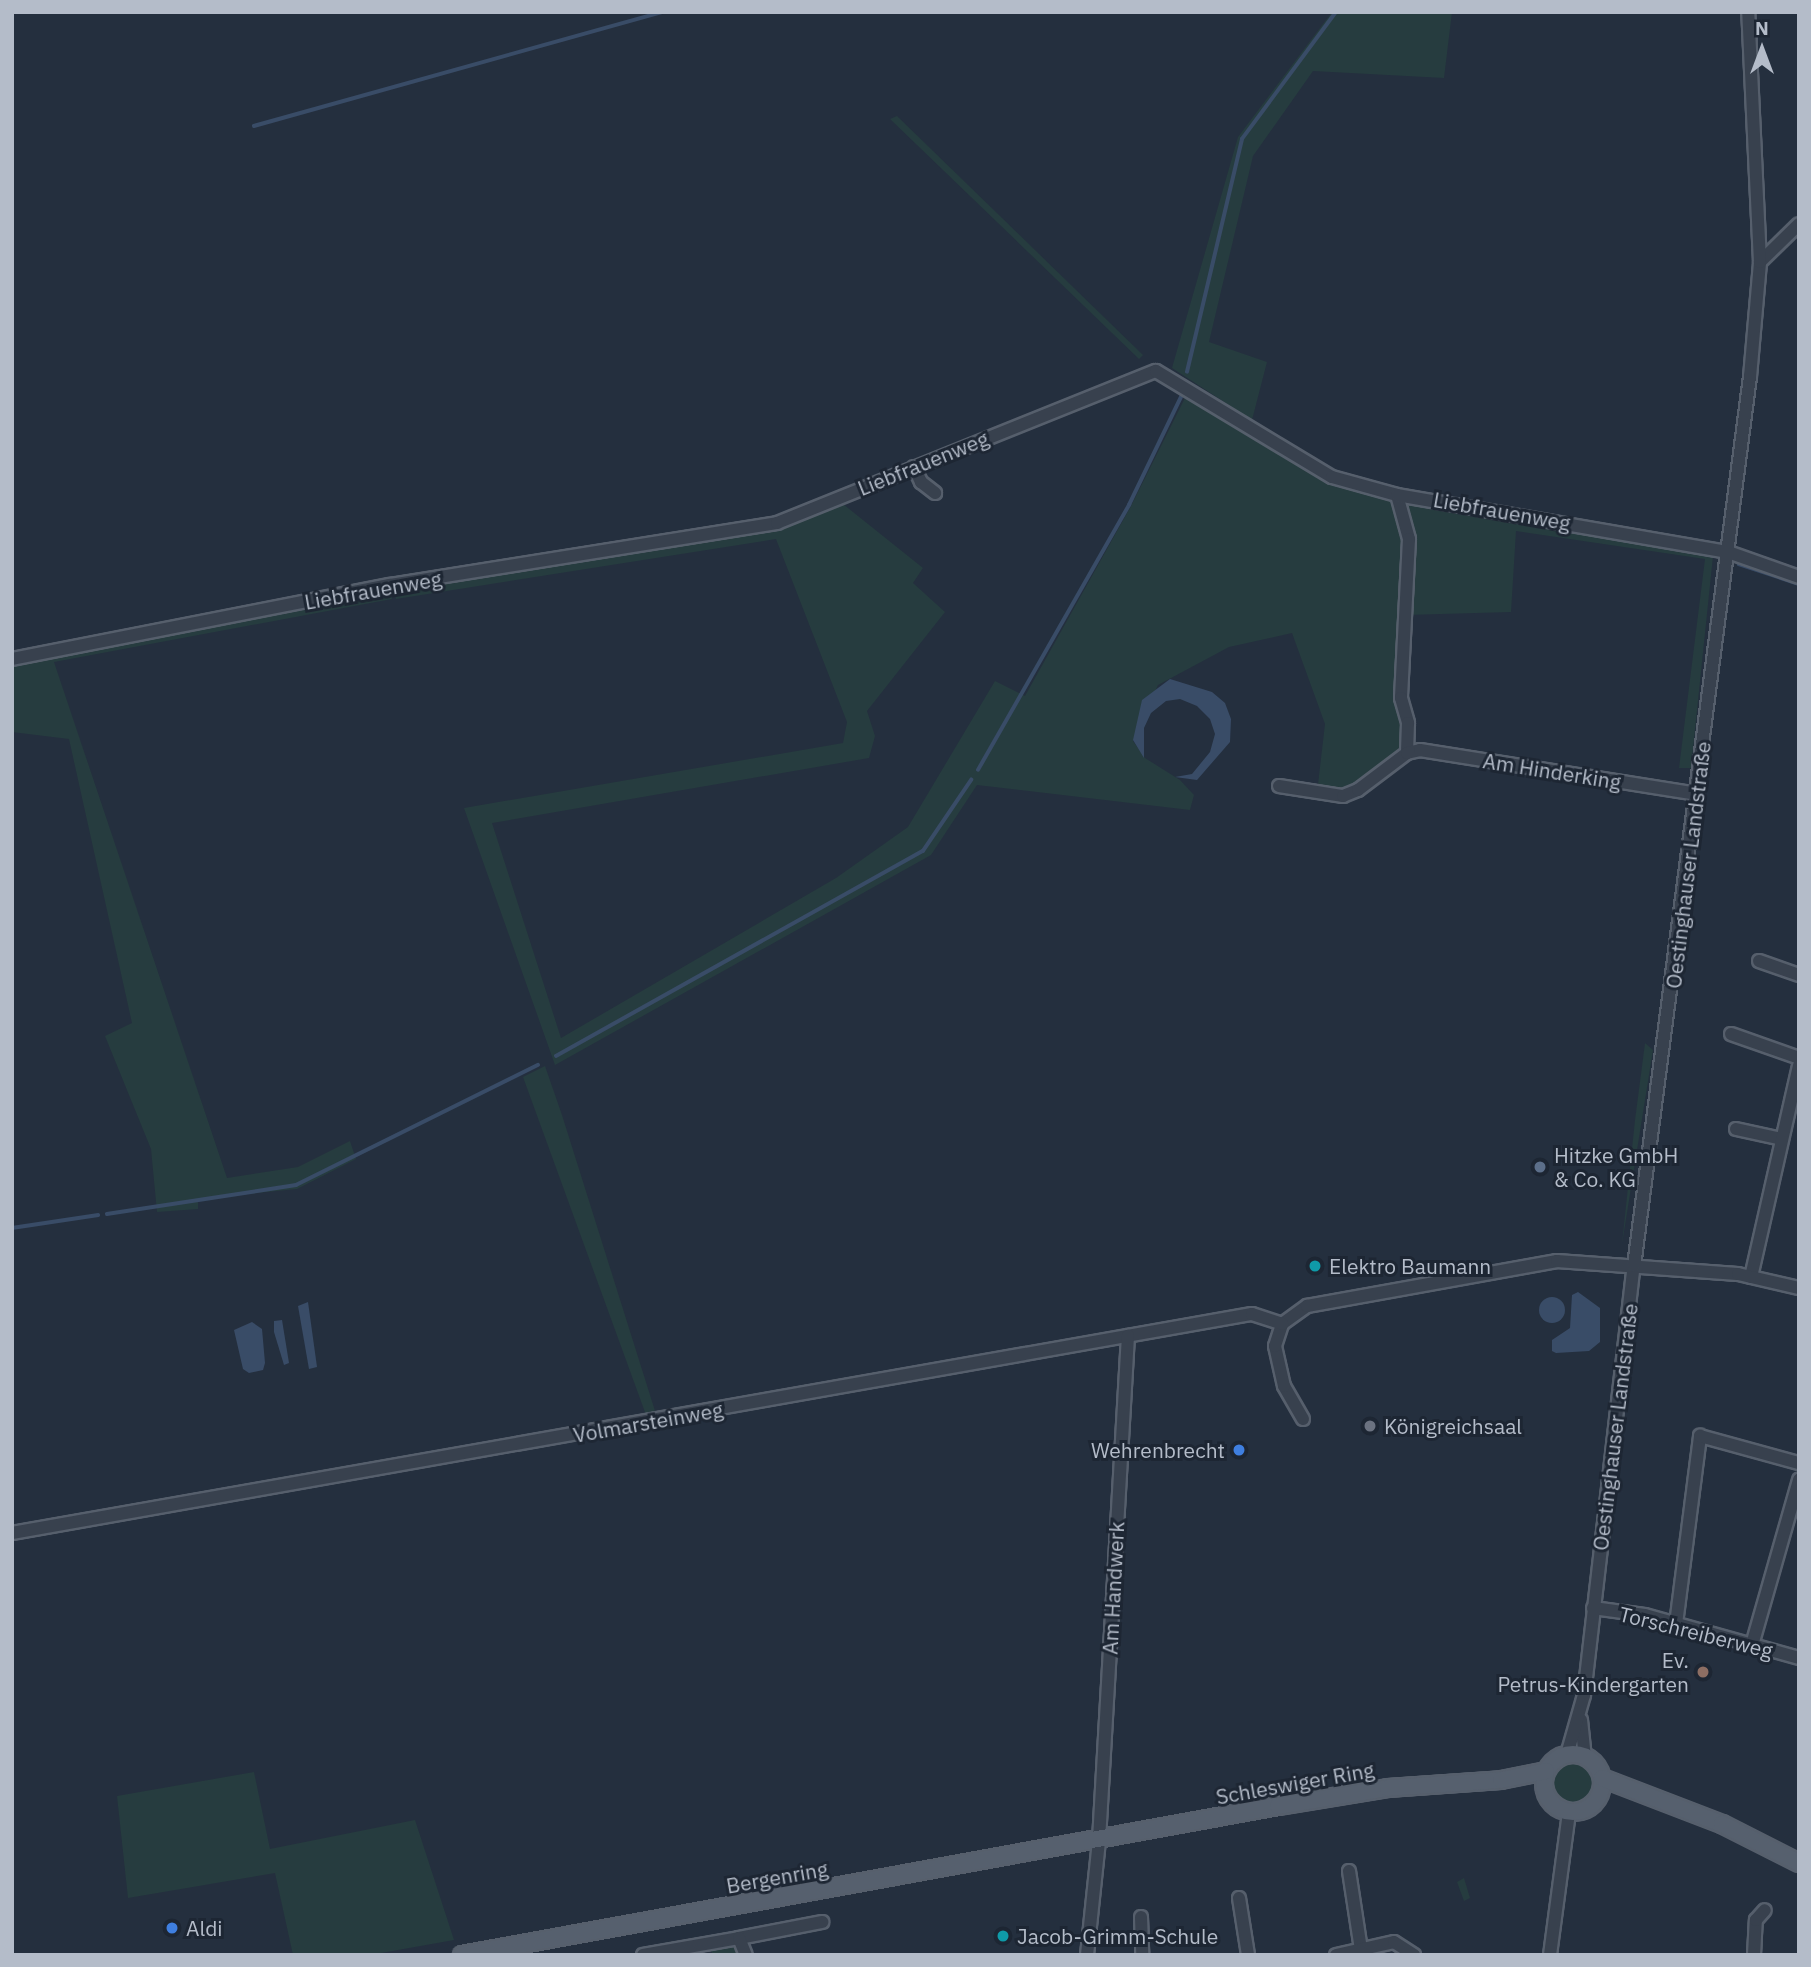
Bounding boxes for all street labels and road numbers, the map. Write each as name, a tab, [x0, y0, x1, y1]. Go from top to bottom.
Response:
street label: Liebfrauenweg	[854, 425, 992, 501]
street label: Liebfrauenweg	[1431, 487, 1573, 535]
street label: Liebfrauenweg	[302, 566, 444, 614]
street label: Oestinghauser Landstraße	[1660, 740, 1716, 990]
street label: Am Hinderking	[1481, 748, 1623, 794]
street label: Oestinghauser Landstraße	[1587, 1302, 1643, 1552]
street label: Volmarsteinweg	[571, 1396, 725, 1448]
street label: Am Handwerk	[1097, 1521, 1129, 1655]
street label: Torschreiberweg	[1617, 1601, 1775, 1663]
street label: Schleswiger Ring	[1214, 1757, 1376, 1809]
street label: Bergenring	[724, 1856, 830, 1898]

